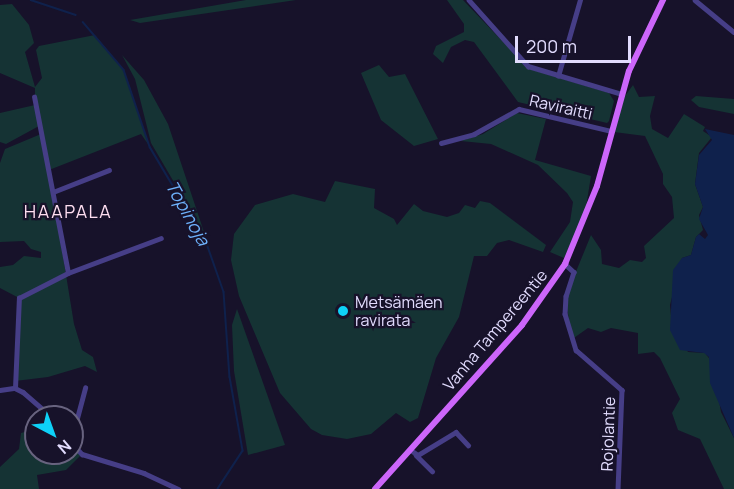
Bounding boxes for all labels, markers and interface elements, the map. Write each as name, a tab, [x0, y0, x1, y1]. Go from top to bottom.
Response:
scale bar	[518, 24, 634, 62]
text: 200 m	[526, 34, 577, 58]
street label: Raviraitti	[528, 90, 594, 124]
water label: Topinoja	[161, 177, 215, 249]
district label: HAAPALA	[24, 200, 112, 222]
street label: Vanha Tampereentie	[439, 266, 551, 394]
place label: Metsämäen ravirata	[355, 292, 443, 330]
marker: Metsämäen ravirata	[336, 304, 350, 318]
street label: Rojolantie	[597, 396, 619, 472]
north arrow	[24, 405, 84, 465]
text: N	[53, 435, 76, 459]

